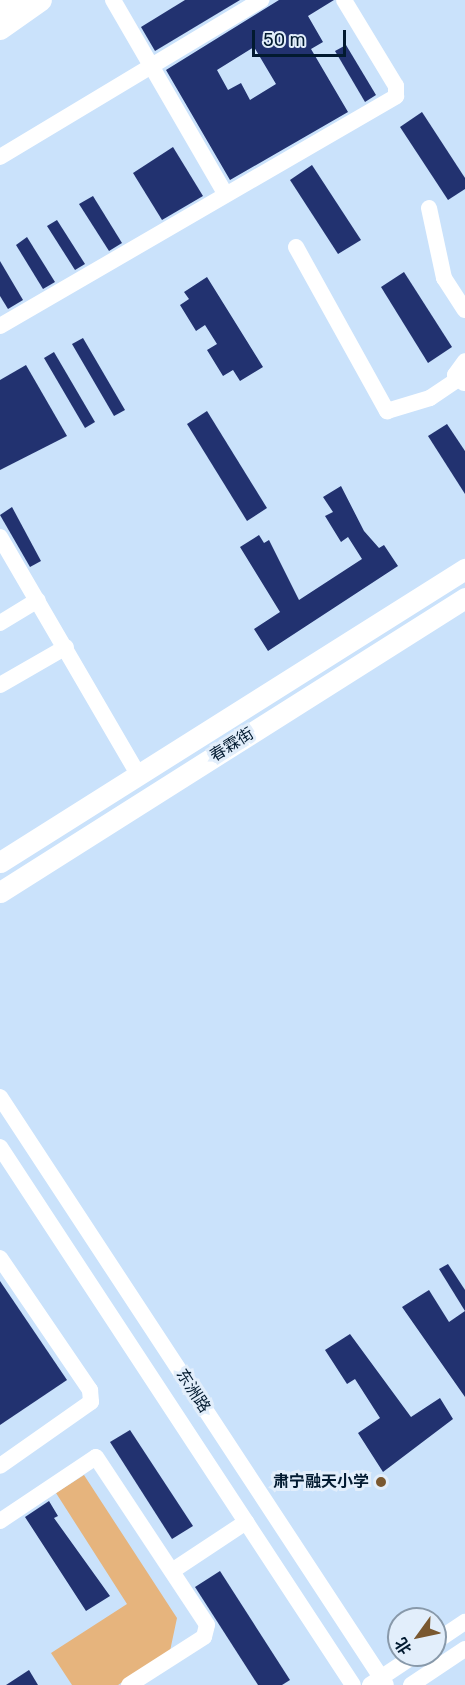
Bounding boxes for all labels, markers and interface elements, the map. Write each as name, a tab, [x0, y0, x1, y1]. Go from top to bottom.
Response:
scale bar	[255, 18, 350, 56]
text: 50 m	[263, 29, 306, 51]
street label: 春霖街	[207, 724, 257, 766]
street label: 东洲路	[172, 1366, 214, 1416]
place label: 肃宁融天小学	[273, 1472, 369, 1492]
marker: 肃宁融天小学	[374, 1475, 388, 1489]
north arrow	[387, 1607, 447, 1667]
text: 北	[391, 1634, 415, 1658]

